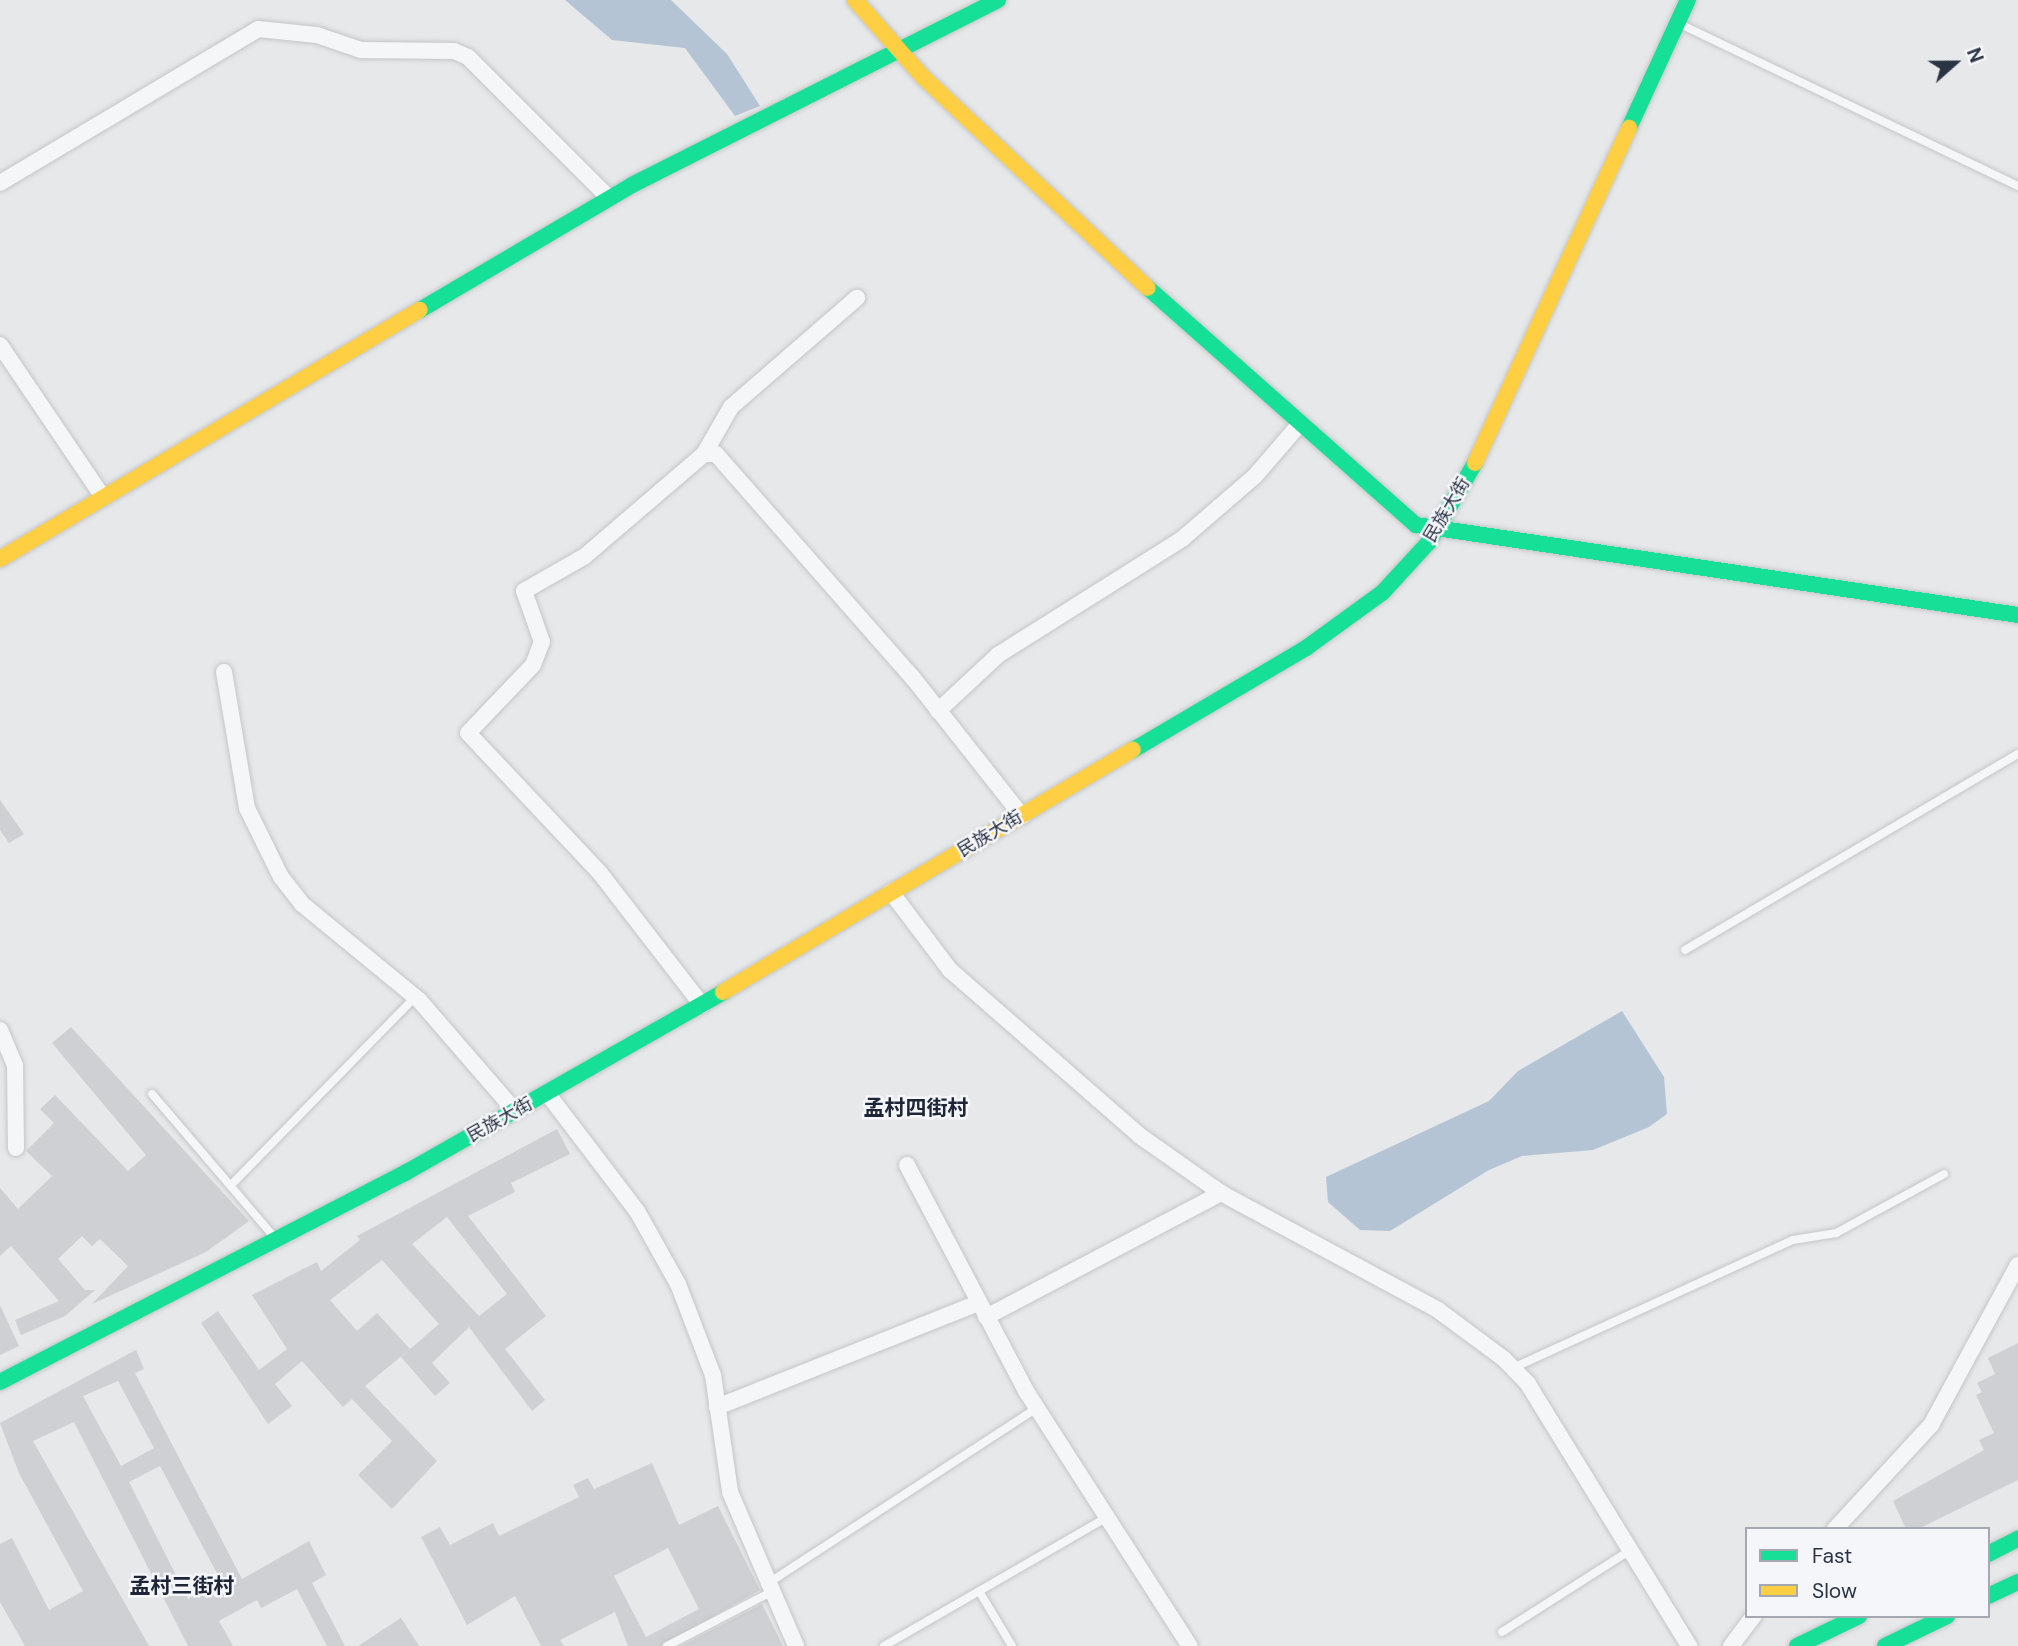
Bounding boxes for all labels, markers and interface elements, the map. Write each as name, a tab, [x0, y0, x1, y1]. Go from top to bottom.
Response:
north arrow	[1920, 28, 1990, 98]
text: N	[1961, 44, 1989, 66]
street label: 民族大街	[1419, 474, 1475, 546]
street label: 民族大街	[954, 806, 1026, 862]
street label: 民族大街	[463, 1093, 537, 1147]
district label: 孟村四街村	[864, 1095, 968, 1121]
legend	[1745, 1527, 1990, 1618]
text: Fast	[1812, 1542, 1852, 1570]
district label: 孟村三街村	[130, 1573, 234, 1599]
text: Slow	[1812, 1577, 1857, 1605]

